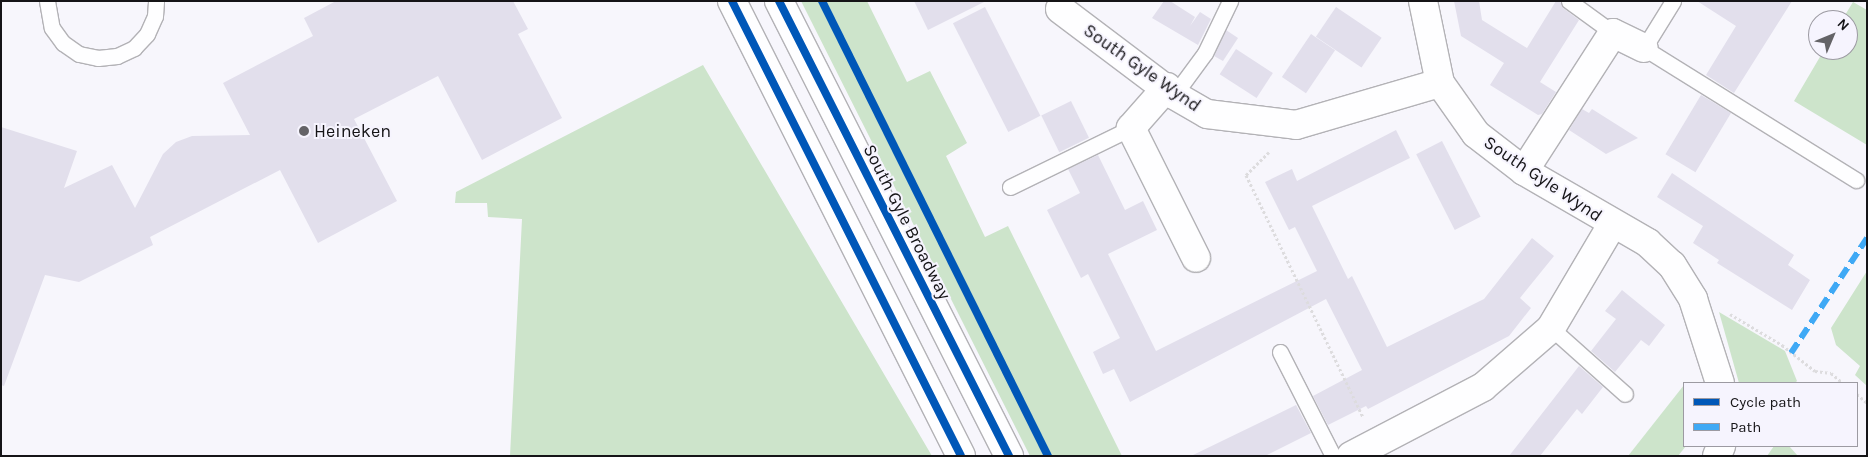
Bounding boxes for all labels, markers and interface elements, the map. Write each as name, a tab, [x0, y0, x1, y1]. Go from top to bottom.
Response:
north arrow	[1808, 10, 1858, 60]
text: N	[1834, 15, 1853, 34]
street label: South Gyle Wynd	[1079, 20, 1205, 116]
place label: Heineken	[314, 120, 391, 142]
marker: Heineken	[298, 125, 310, 137]
street label: South Gyle Wynd	[1480, 131, 1606, 227]
street label: South Gyle Broadway	[858, 141, 956, 303]
legend	[1683, 382, 1858, 447]
text: Cycle path	[1730, 393, 1801, 411]
text: Path	[1730, 418, 1761, 436]

